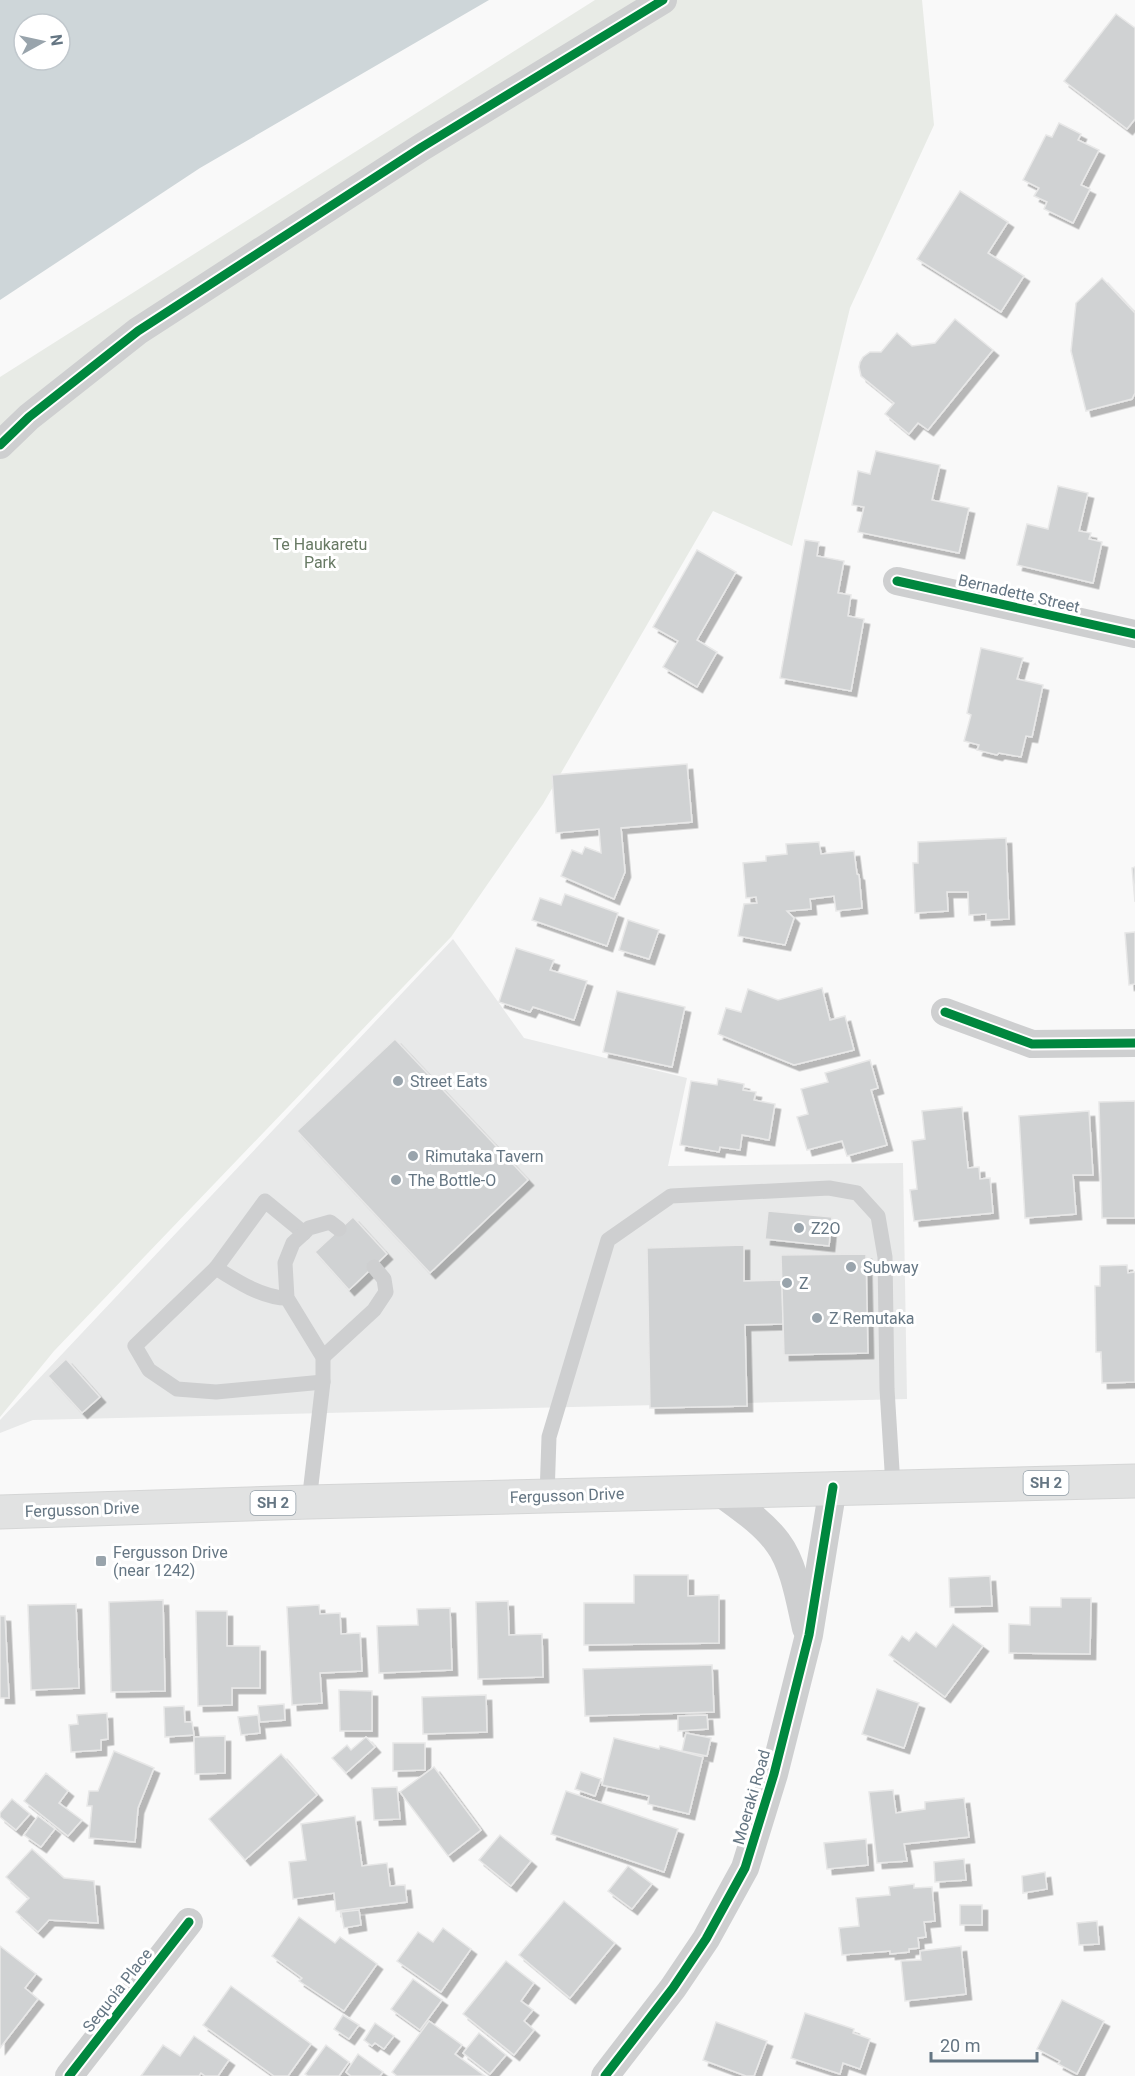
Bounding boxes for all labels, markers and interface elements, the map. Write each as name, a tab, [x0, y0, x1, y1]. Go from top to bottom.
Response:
north arrow	[12, 12, 72, 72]
text: N	[46, 33, 67, 47]
park label: Te Haukaretu Park	[273, 535, 367, 572]
street label: Bernadette Street	[956, 570, 1081, 617]
place label: Street Eats	[410, 1072, 487, 1091]
marker: Street Eats	[391, 1074, 405, 1088]
place label: Rimutaka Tavern	[425, 1147, 544, 1166]
marker: Rimutaka Tavern	[406, 1149, 420, 1163]
place label: The Bottle-O	[408, 1171, 496, 1190]
marker: The Bottle-O	[389, 1173, 403, 1187]
place label: Z2O	[811, 1219, 841, 1238]
marker: Z2O	[792, 1221, 806, 1235]
place label: Subway	[863, 1258, 919, 1277]
marker: Subway	[844, 1260, 858, 1274]
place label: Z	[799, 1274, 809, 1293]
marker: Z	[780, 1276, 794, 1290]
place label: Z Remutaka	[829, 1309, 915, 1328]
marker: Z Remutaka	[810, 1311, 824, 1325]
road number: SH 2	[1024, 1471, 1068, 1495]
street label: Fergusson Drive	[509, 1484, 625, 1507]
road number: SH 2	[250, 1491, 296, 1515]
street label: Fergusson Drive	[24, 1498, 140, 1521]
place label: Fergusson Drive (near 1242)	[113, 1543, 228, 1580]
marker: Fergusson Drive (near 1242)	[94, 1554, 108, 1568]
street label: Moeraki Road	[729, 1747, 774, 1847]
street label: Sequoia Place	[79, 1945, 156, 2036]
scale bar	[931, 2025, 1038, 2063]
text: 20 m	[940, 2035, 980, 2056]

